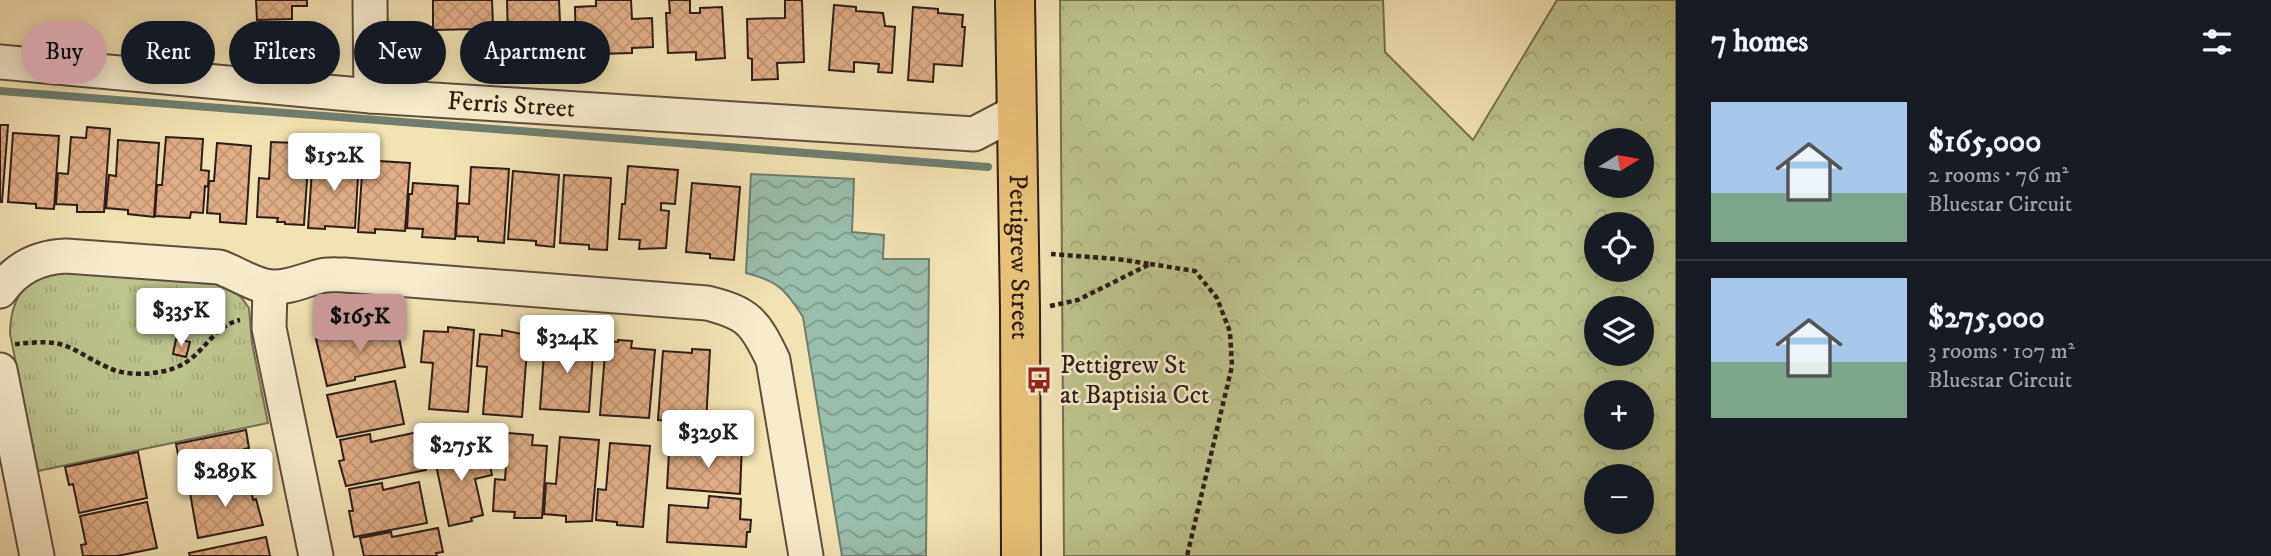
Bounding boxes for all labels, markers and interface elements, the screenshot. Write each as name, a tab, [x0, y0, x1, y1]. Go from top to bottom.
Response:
chip: Buy	[21, 21, 107, 84]
chip: Rent	[121, 21, 215, 84]
chip: Filters	[229, 21, 340, 84]
chip: New	[354, 21, 446, 84]
chip: Apartment	[460, 21, 610, 84]
icon: filters	[2198, 23, 2236, 61]
text: 7 homes	[1711, 24, 1808, 61]
street label: Ferris Street	[446, 84, 576, 125]
text: $165,000	[1928, 124, 2041, 161]
north arrow	[1584, 128, 1654, 198]
map controls	[1584, 128, 1654, 534]
icon: home	[1767, 130, 1851, 214]
pin: $152K	[285, 134, 383, 193]
text: $152K	[304, 141, 364, 170]
text: 2 rooms · 76 m²	[1928, 161, 2068, 190]
street label: Pettigrew Street	[1001, 174, 1037, 340]
text: Bluestar Circuit	[1928, 190, 2072, 219]
button: locate	[1584, 212, 1654, 282]
pin: $335K	[132, 288, 230, 348]
pin: $165K	[311, 294, 409, 354]
text: $335K	[152, 296, 210, 325]
button: layers	[1584, 296, 1654, 366]
text: $275,000	[1928, 300, 2045, 337]
text: $165K	[330, 302, 390, 331]
icon: home	[1767, 306, 1851, 390]
pin: $324K	[518, 316, 616, 375]
text: $324K	[536, 323, 598, 352]
text: 3 rooms · 107 m²	[1928, 337, 2075, 366]
place label: Pettigrew St at Baptisia Cct	[1060, 349, 1209, 412]
bus stop icon: Pettigrew St at Baptisia Cct	[1024, 365, 1054, 395]
text: Bluestar Circuit	[1928, 366, 2072, 395]
button: +	[1584, 380, 1654, 450]
pin: $329K	[659, 410, 757, 470]
text: $329K	[678, 418, 738, 447]
pin: $275K	[412, 424, 510, 483]
text: $275K	[430, 431, 492, 460]
pin: $289K	[176, 449, 274, 509]
text: $289K	[194, 457, 257, 486]
button: −	[1584, 464, 1654, 534]

